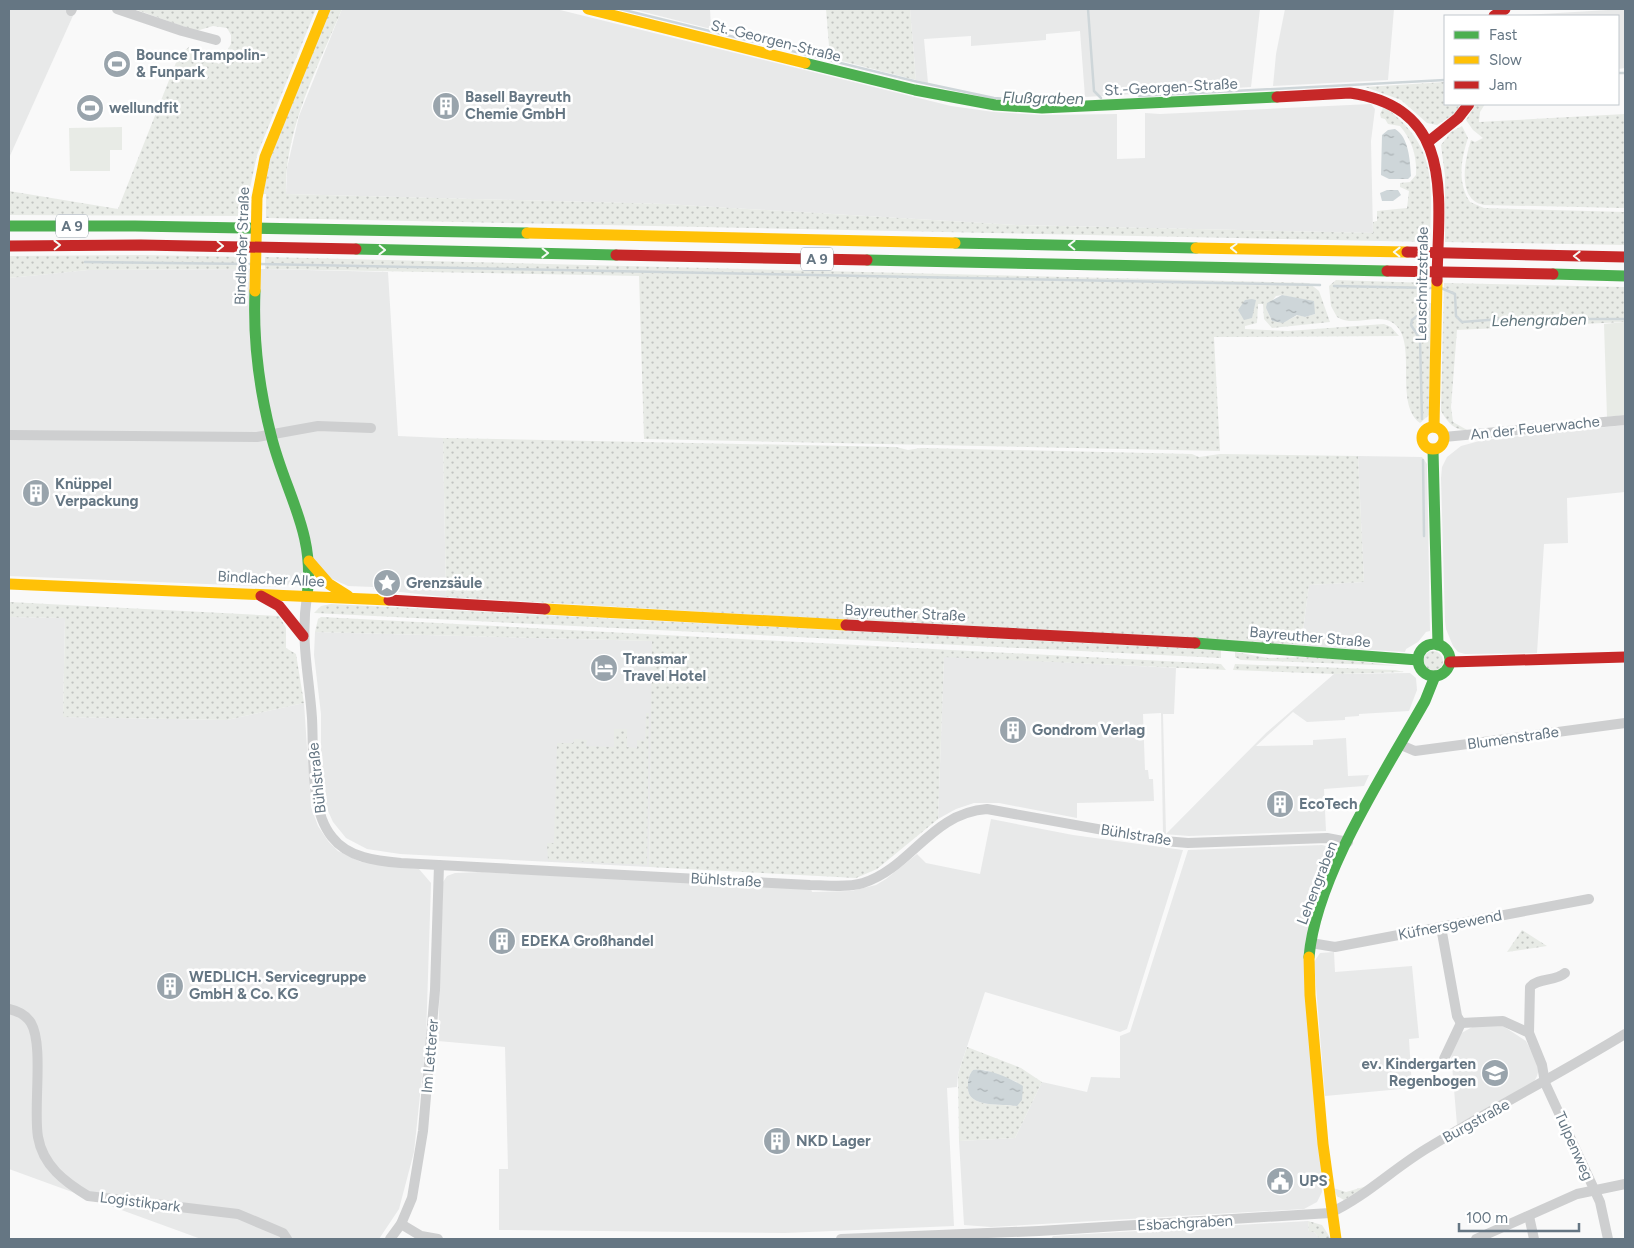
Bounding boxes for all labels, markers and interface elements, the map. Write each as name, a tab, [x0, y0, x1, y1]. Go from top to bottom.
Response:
legend	[1444, 15, 1619, 105]
street label: St.-Georgen-Straße	[709, 16, 843, 66]
text: Fast	[1489, 26, 1518, 44]
place label: Bounce Trampolin- & Funpark	[136, 46, 266, 81]
sports icon: Bounce Trampolin- & Funpark	[102, 49, 132, 79]
text: Slow	[1489, 51, 1522, 69]
street label: St.-Georgen-Straße	[1104, 75, 1238, 99]
text: Jam	[1489, 76, 1517, 94]
place label: Basell Bayreuth Chemie GmbH	[465, 88, 571, 123]
water label: Flußgraben	[1002, 88, 1084, 108]
building icon: Basell Bayreuth Chemie GmbH	[431, 91, 461, 121]
sports icon: wellundfit	[75, 93, 105, 123]
place label: wellundfit	[109, 99, 179, 117]
street label: Bindlacher Straße	[231, 186, 253, 306]
road number: A 9	[56, 215, 88, 238]
street label: Leuschnitzstraße	[1412, 226, 1432, 342]
one-way arrow	[54, 240, 62, 250]
one-way arrow	[1067, 240, 1075, 250]
one-way arrow	[216, 241, 224, 252]
one-way arrow	[1230, 243, 1238, 254]
one-way arrow	[379, 245, 387, 255]
one-way arrow	[1392, 247, 1400, 257]
one-way arrow	[542, 248, 549, 258]
road number: A 9	[801, 248, 833, 270]
one-way arrow	[1572, 251, 1580, 261]
water label: Lehengraben	[1491, 310, 1587, 330]
street label: An der Feuerwache	[1470, 412, 1600, 444]
place label: Knüppel Verpackung	[55, 475, 139, 510]
building icon: Knüppel Verpackung	[21, 478, 51, 508]
street label: Bindlacher Allee	[217, 567, 325, 591]
place icon: Grenzsäule	[372, 568, 402, 598]
place label: Grenzsäule	[406, 574, 483, 592]
street label: Bayreuther Straße	[844, 601, 966, 625]
street label: Bayreuther Straße	[1249, 623, 1371, 651]
place label: Transmar Travel Hotel	[623, 650, 706, 685]
hotel icon: Transmar Travel Hotel	[589, 653, 619, 683]
building icon: Gondrom Verlag	[998, 715, 1028, 745]
place label: Gondrom Verlag	[1032, 721, 1145, 739]
street label: Blumenstraße	[1466, 723, 1560, 753]
street label: Bühlstraße	[304, 742, 330, 814]
building icon: EcoTech	[1265, 789, 1295, 819]
place label: EcoTech	[1299, 795, 1358, 813]
street label: Bühlstraße	[1099, 821, 1173, 849]
street label: Lehengraben	[1293, 839, 1341, 927]
street label: Bühlstraße	[690, 869, 762, 891]
street label: Küfnersgewend	[1397, 906, 1503, 944]
building icon: EDEKA Großhandel	[487, 926, 517, 956]
place label: EDEKA Großhandel	[521, 932, 654, 950]
place label: WEDLICH. Servicegruppe GmbH & Co. KG	[189, 968, 367, 1003]
building icon: WEDLICH. Servicegruppe GmbH & Co. KG	[155, 971, 185, 1001]
street label: Im Letterer	[418, 1018, 442, 1094]
place label: ev. Kindergarten Regenbogen	[1362, 1055, 1476, 1090]
school or university icon: ev. Kindergarten Regenbogen	[1480, 1058, 1510, 1088]
street label: Burgstraße	[1440, 1095, 1512, 1147]
street label: Tulpenweg	[1551, 1109, 1597, 1183]
building icon: NKD Lager	[762, 1126, 792, 1156]
place label: NKD Lager	[796, 1132, 871, 1150]
public building icon: UPS	[1265, 1166, 1295, 1196]
place label: UPS	[1299, 1172, 1328, 1190]
street label: Logistikpark	[99, 1188, 182, 1216]
scale bar	[1459, 1200, 1579, 1232]
text: 100 m	[1466, 1209, 1508, 1227]
street label: Esbachgraben	[1137, 1212, 1233, 1234]

